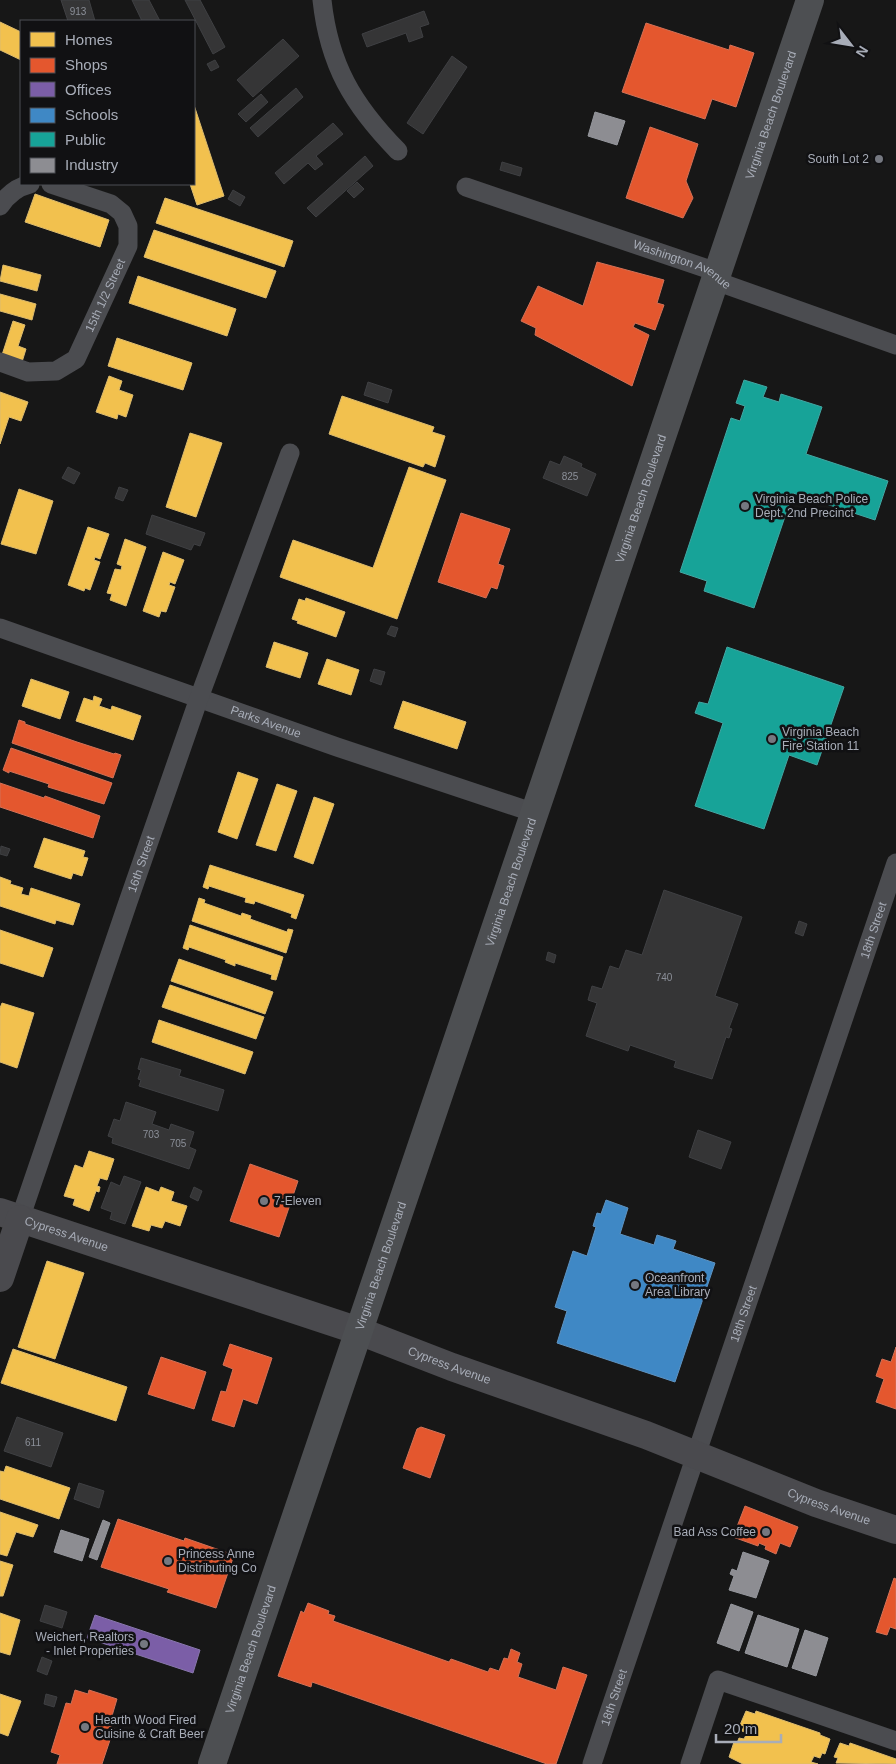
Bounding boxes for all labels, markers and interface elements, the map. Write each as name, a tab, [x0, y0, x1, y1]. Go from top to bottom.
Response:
house number: 913	[70, 6, 87, 17]
legend	[20, 20, 195, 185]
north arrow	[826, 20, 876, 70]
text: Homes	[65, 31, 113, 48]
text: N	[853, 43, 872, 60]
street label: Virginia Beach Boulevard	[743, 49, 799, 181]
text: Shops	[65, 56, 108, 73]
text: Offices	[65, 81, 111, 98]
text: Schools	[65, 106, 118, 123]
text: Public	[65, 131, 106, 148]
place label: South Lot 2	[808, 152, 869, 166]
marker: South Lot 2	[873, 153, 885, 165]
text: Industry	[65, 156, 119, 173]
street label: Washington Avenue	[631, 237, 734, 292]
street label: 15th 1/2 Street	[82, 256, 128, 334]
street label: Virginia Beach Boulevard	[613, 433, 669, 565]
house number: 825	[562, 471, 579, 482]
place label: Virginia Beach Police Dept. 2nd Precinct	[755, 492, 869, 520]
marker: Virginia Beach Police Dept. 2nd Precinct	[739, 500, 751, 512]
street label: Parks Avenue	[229, 703, 303, 741]
place label: Virginia Beach Fire Station 11	[782, 725, 859, 753]
marker: Virginia Beach Fire Station 11	[766, 733, 778, 745]
street label: Virginia Beach Boulevard	[483, 816, 539, 948]
street label: 16th Street	[125, 833, 158, 894]
street label: 18th Street	[858, 900, 890, 960]
house number: 740	[656, 972, 673, 983]
house number: 703	[143, 1129, 160, 1140]
house number: 705	[170, 1138, 187, 1149]
place label: 7-Eleven	[274, 1194, 321, 1208]
marker: 7-Eleven	[258, 1195, 270, 1207]
street label: Virginia Beach Boulevard	[353, 1200, 409, 1332]
street label: Cypress Avenue	[23, 1214, 110, 1254]
place label: Oceanfront Area Library	[645, 1271, 710, 1299]
marker: Oceanfront Area Library	[629, 1279, 641, 1291]
street label: 18th Street	[727, 1283, 760, 1344]
street label: Cypress Avenue	[406, 1344, 493, 1387]
house number: 611	[25, 1437, 41, 1448]
street label: Cypress Avenue	[785, 1485, 873, 1528]
place label: Bad Ass Coffee	[674, 1525, 756, 1539]
marker: Bad Ass Coffee	[760, 1526, 772, 1538]
place label: Princess Anne Distributing Co	[178, 1547, 257, 1575]
marker: Princess Anne Distributing Co	[162, 1555, 174, 1567]
street label: Virginia Beach Boulevard	[223, 1583, 279, 1715]
place label: Weichert, Realtors - Inlet Properties	[36, 1630, 134, 1658]
marker: Weichert, Realtors - Inlet Properties	[138, 1638, 150, 1650]
street label: 18th Street	[598, 1667, 630, 1728]
scale bar	[716, 1712, 781, 1744]
place label: Hearth Wood Fired Cuisine & Craft Beer	[95, 1713, 204, 1741]
text: 20 m	[724, 1720, 757, 1737]
marker: Hearth Wood Fired Cuisine & Craft Beer	[79, 1721, 91, 1733]

